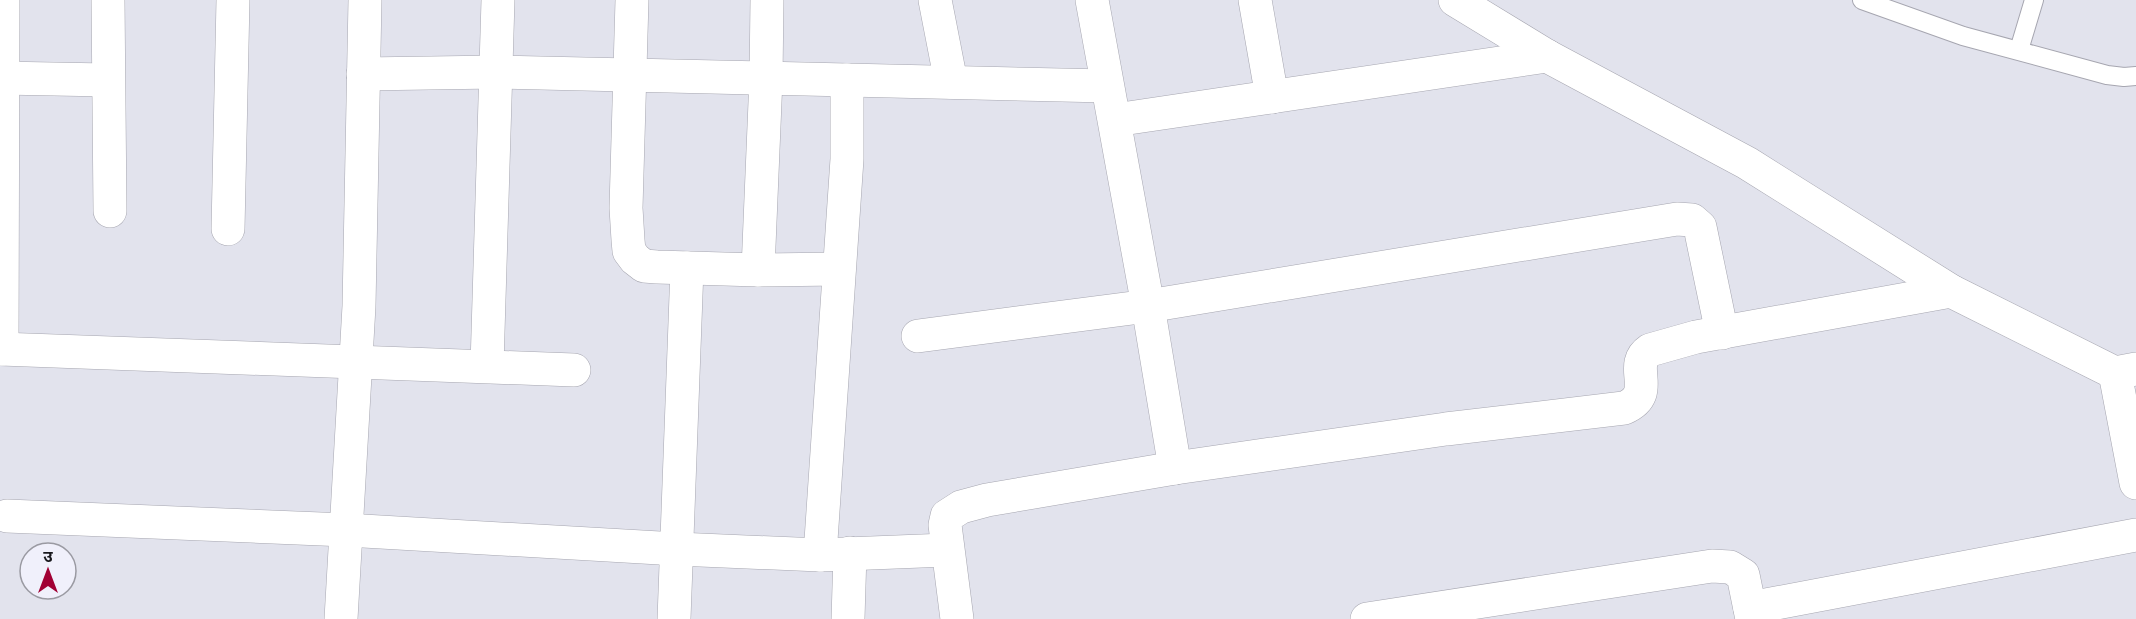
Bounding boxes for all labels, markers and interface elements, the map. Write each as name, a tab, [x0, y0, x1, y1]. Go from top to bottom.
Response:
north arrow	[18, 541, 78, 601]
text: उ	[43, 546, 53, 566]

